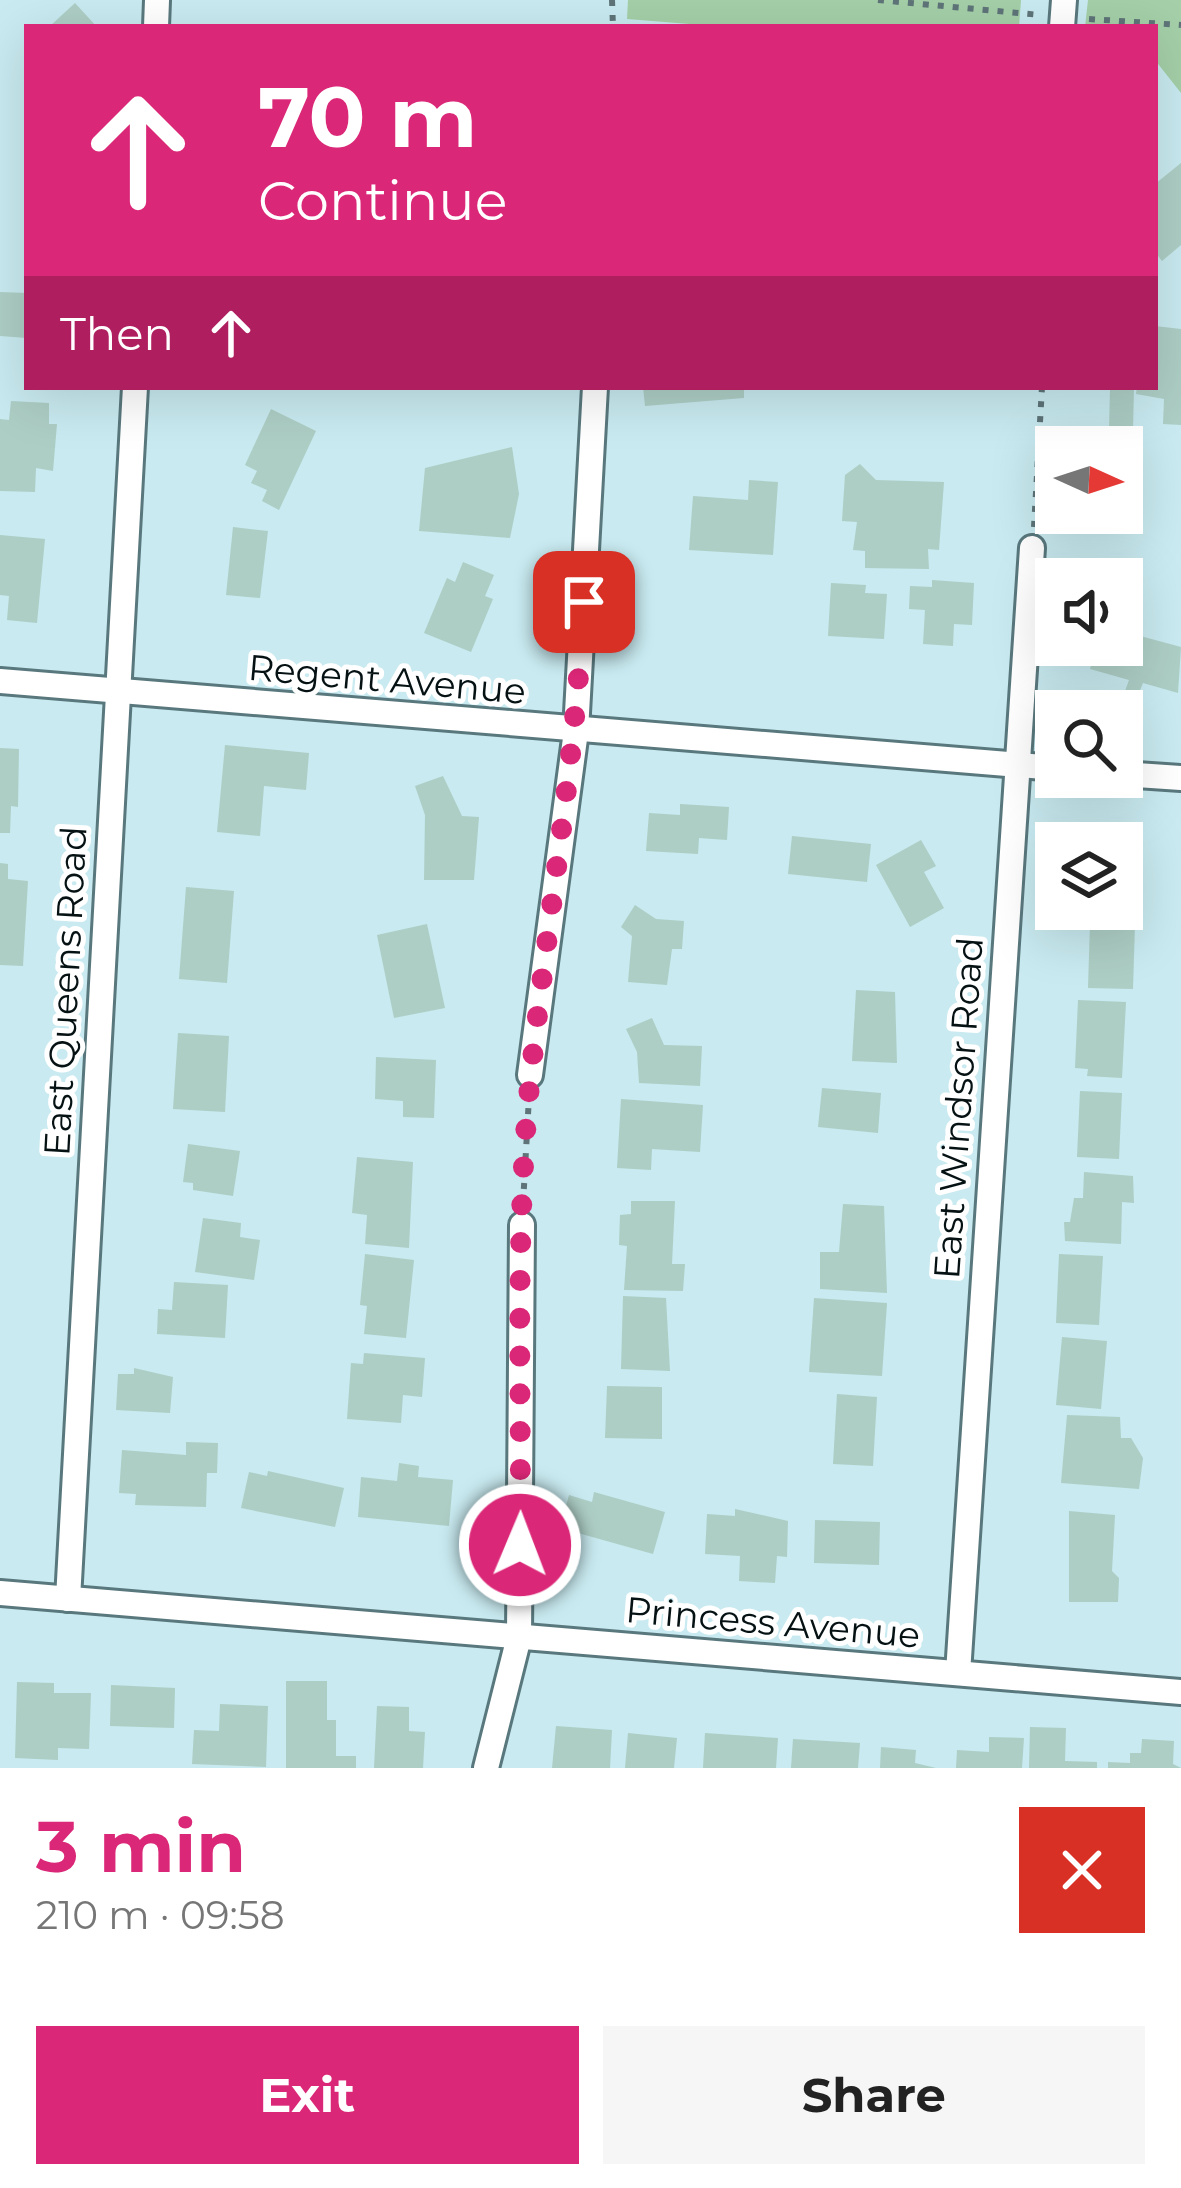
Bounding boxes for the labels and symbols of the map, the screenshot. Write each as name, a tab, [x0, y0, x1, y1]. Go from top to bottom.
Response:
north arrow	[1035, 426, 1143, 534]
pin	[533, 551, 635, 653]
street label: Regent Avenue	[246, 645, 528, 713]
street label: East Queens Road	[34, 825, 96, 1157]
street label: East Windsor Road	[924, 936, 992, 1280]
position arrow	[457, 1482, 583, 1608]
street label: Princess Avenue	[624, 1587, 922, 1657]

